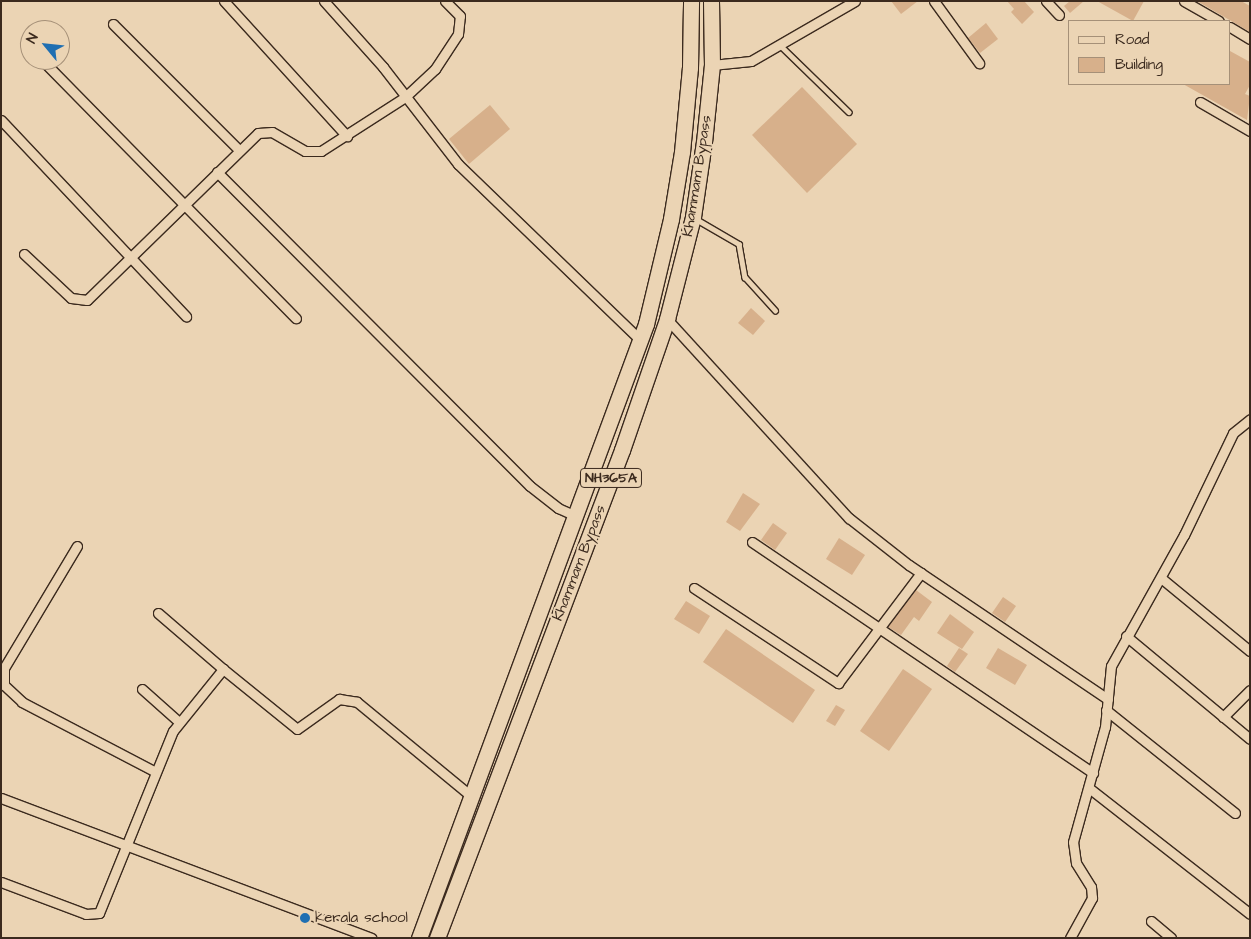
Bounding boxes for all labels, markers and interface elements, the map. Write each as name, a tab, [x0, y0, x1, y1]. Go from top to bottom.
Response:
north arrow	[20, 20, 70, 70]
legend	[1068, 20, 1231, 85]
text: Road	[1115, 29, 1149, 50]
text: N	[22, 30, 44, 47]
text: Building	[1115, 54, 1163, 75]
street label: Khammam Bypass	[679, 114, 715, 238]
road number: NH365A	[580, 466, 642, 489]
street label: Khammam Bypass	[549, 502, 609, 624]
place label: kerala school	[315, 909, 408, 927]
marker: kerala school	[299, 912, 311, 924]

